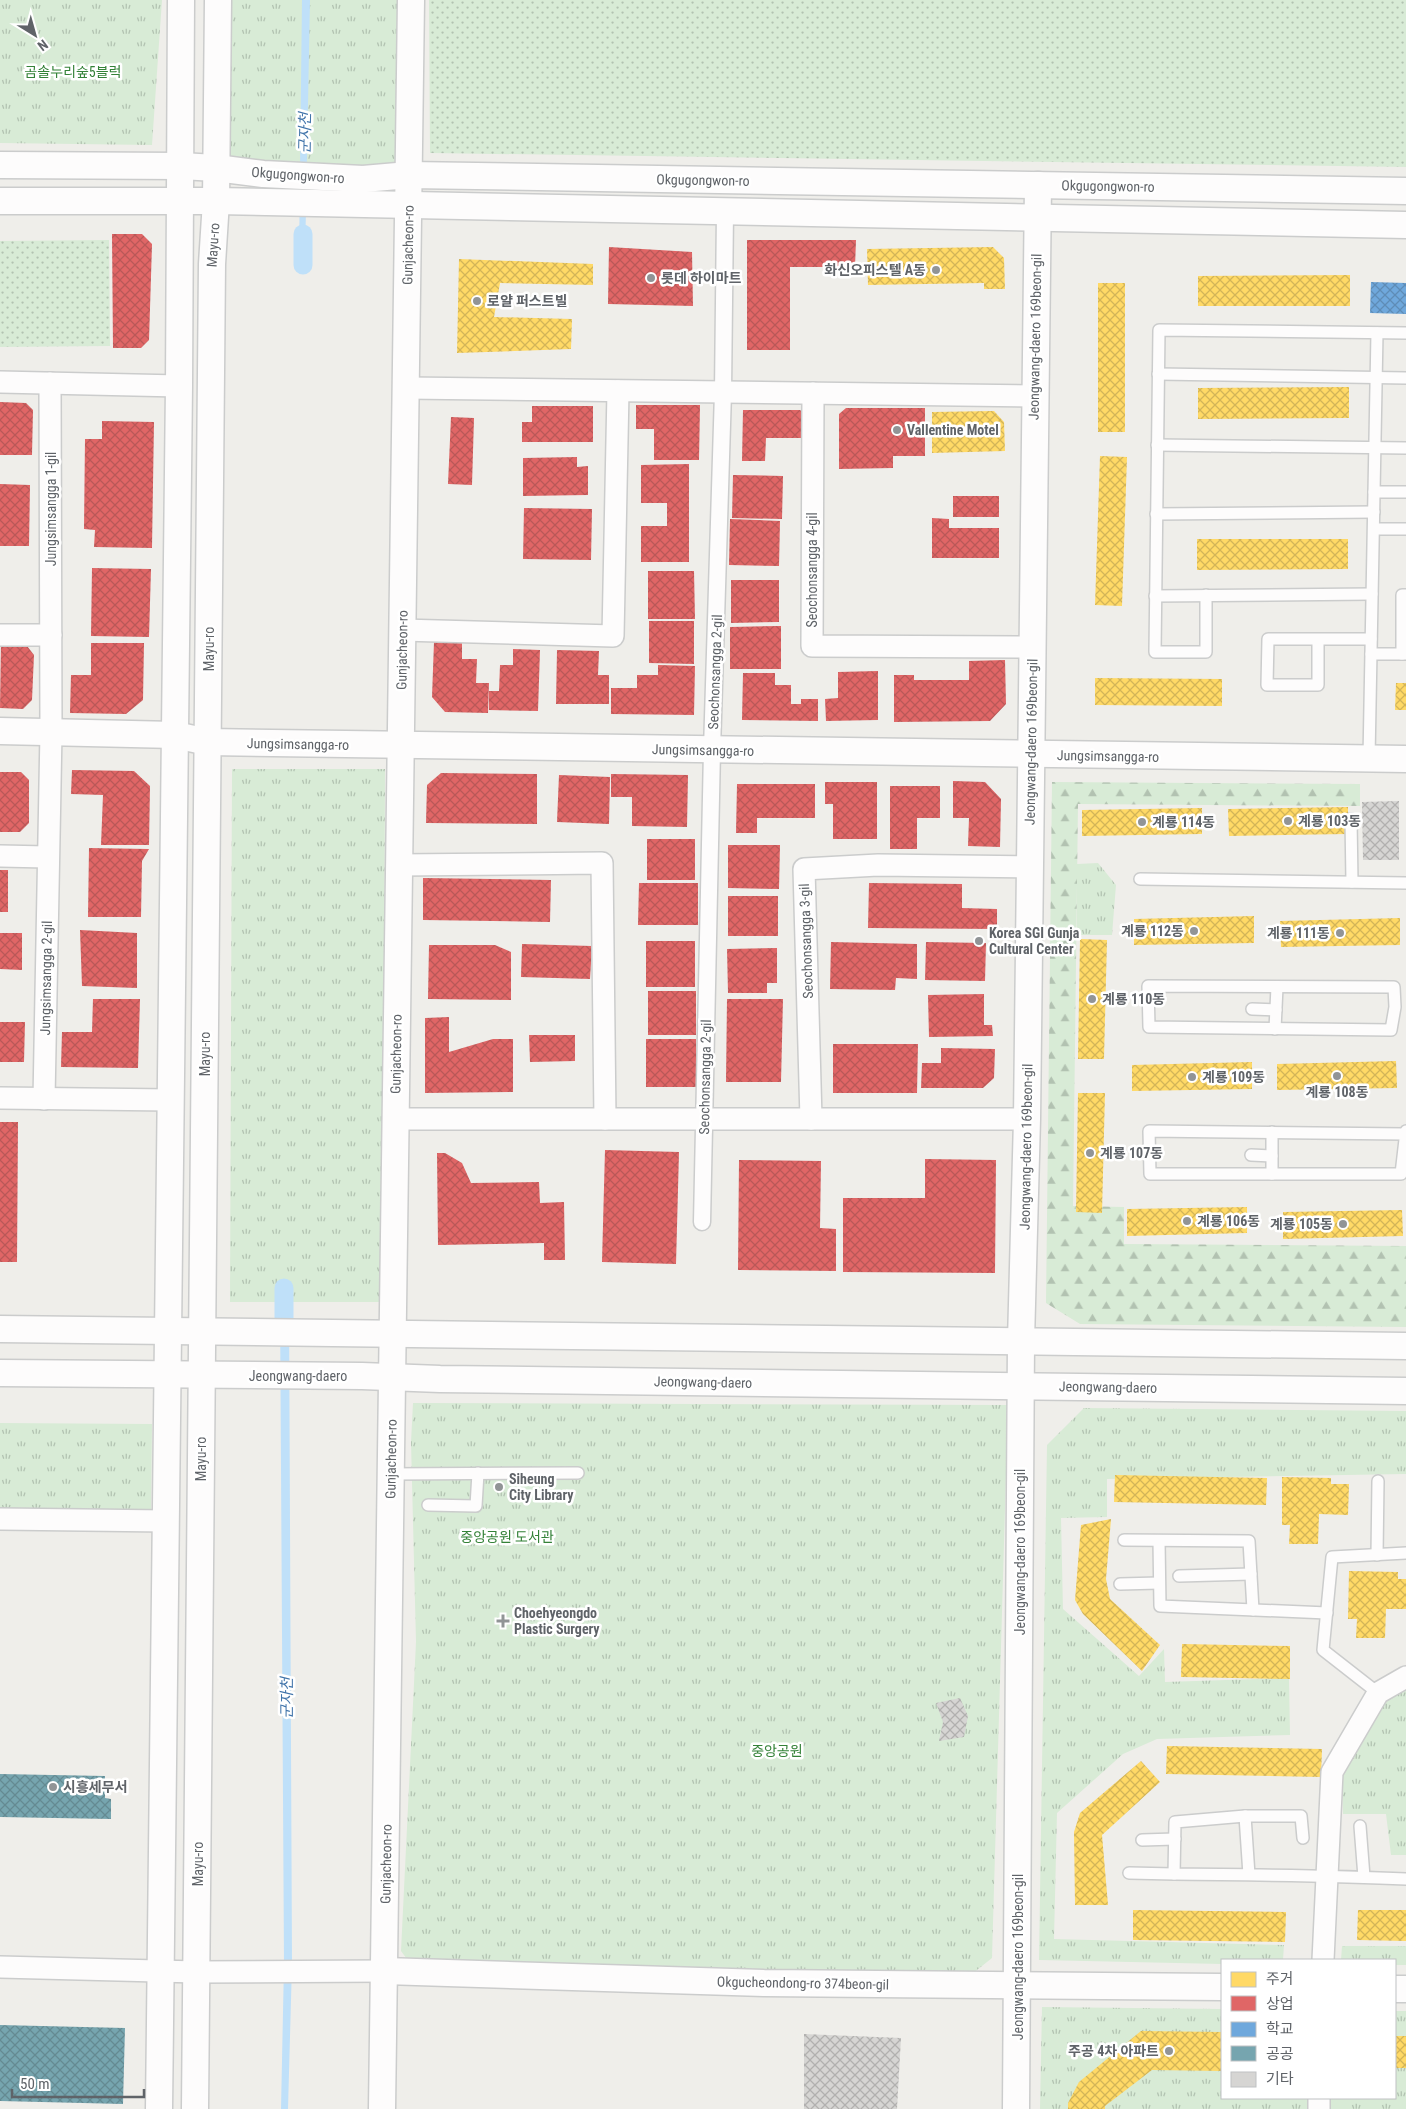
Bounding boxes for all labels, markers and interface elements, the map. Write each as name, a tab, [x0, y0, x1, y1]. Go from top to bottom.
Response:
north arrow	[10, 10, 60, 60]
text: N	[35, 36, 51, 54]
park label: 곰솔누리숲5블럭	[24, 64, 122, 80]
water label: 군자천	[296, 110, 314, 154]
street label: Okgugongwon-ro	[251, 164, 345, 186]
street label: Okgugongwon-ro	[656, 171, 750, 189]
street label: Okgugongwon-ro	[1061, 177, 1155, 195]
street label: Gunjacheon-ro	[399, 205, 417, 285]
street label: Mayu-ro	[203, 222, 223, 268]
street label: Jeongwang-daero 169beon-gil	[1026, 254, 1044, 420]
place label: 화신오피스텔 A동	[824, 262, 926, 278]
marker: 화신오피스텔 A동	[930, 264, 942, 276]
place label: 롯데 하이마트	[661, 270, 742, 286]
marker: 롯데 하이마트	[645, 272, 657, 284]
place label: 로얄 퍼스트빌	[487, 293, 568, 309]
marker: 로얄 퍼스트빌	[471, 295, 483, 307]
place label: Vallentine Motel	[907, 422, 999, 438]
marker: Vallentine Motel	[891, 424, 903, 436]
street label: Jungsimsangga 1-gil	[43, 452, 59, 566]
street label: Seochonsangga 4-gil	[804, 512, 820, 628]
street label: Gunjacheon-ro	[393, 610, 411, 690]
street label: Seochonsangga 2-gil	[705, 614, 725, 730]
street label: Mayu-ro	[201, 627, 217, 671]
street label: Jeongwang-daero 169beon-gil	[1022, 659, 1040, 825]
street label: Jungsimsangga-ro	[247, 735, 349, 753]
street label: Jungsimsangga-ro	[652, 741, 754, 759]
street label: Jungsimsangga-ro	[1057, 747, 1159, 765]
place label: 계룡 103동	[1298, 813, 1361, 829]
place label: 계룡 114동	[1152, 814, 1215, 830]
marker: 계룡 103동	[1282, 815, 1294, 827]
marker: 계룡 114동	[1136, 816, 1148, 828]
street label: Seochonsangga 3-gil	[796, 883, 816, 999]
street label: Jungsimsangga 2-gil	[37, 921, 55, 1035]
place label: 계룡 112동	[1121, 923, 1184, 939]
place label: Korea SGI Gunja Cultural Center	[989, 925, 1080, 957]
marker: 계룡 112동	[1188, 925, 1200, 937]
place label: 계룡 111동	[1267, 925, 1330, 941]
marker: 계룡 111동	[1334, 927, 1346, 939]
marker: Korea SGI Gunja Cultural Center	[973, 935, 985, 947]
place label: 계룡 110동	[1102, 991, 1165, 1007]
marker: 계룡 110동	[1086, 993, 1098, 1005]
street label: Gunjacheon-ro	[387, 1014, 405, 1094]
street label: Seochonsangga 2-gil	[696, 1019, 714, 1135]
street label: Mayu-ro	[197, 1032, 213, 1076]
street label: Jeongwang-daero 169beon-gil	[1017, 1064, 1035, 1230]
place label: 계룡 109동	[1202, 1069, 1265, 1085]
marker: 계룡 108동	[1331, 1070, 1343, 1082]
marker: 계룡 109동	[1186, 1071, 1198, 1083]
place label: 계룡 108동	[1305, 1084, 1369, 1100]
place label: 계룡 107동	[1100, 1145, 1163, 1161]
marker: 계룡 107동	[1084, 1147, 1096, 1159]
place label: 계룡 106동	[1197, 1213, 1260, 1229]
marker: 계룡 106동	[1181, 1215, 1193, 1227]
place label: 계룡 105동	[1270, 1216, 1333, 1232]
marker: 계룡 105동	[1337, 1218, 1349, 1230]
street label: Jeongwang-daero	[249, 1368, 347, 1384]
street label: Jeongwang-daero	[654, 1373, 752, 1391]
street label: Jeongwang-daero	[1059, 1378, 1157, 1396]
street label: Gunjacheon-ro	[382, 1419, 400, 1499]
street label: Mayu-ro	[193, 1437, 209, 1481]
street label: Jeongwang-daero 169beon-gil	[1012, 1469, 1028, 1635]
place label: Siheung City Library	[509, 1471, 574, 1503]
marker: Siheung City Library	[493, 1481, 505, 1493]
park label: 중앙공원 도서관	[460, 1529, 554, 1545]
place label: Choehyeongdo Plastic Surgery	[514, 1605, 600, 1637]
marker: Choehyeongdo Plastic Surgery	[496, 1614, 510, 1628]
water label: 군자천	[278, 1675, 296, 1719]
park label: 중앙공원	[751, 1743, 803, 1759]
place label: 시흥세무서	[63, 1779, 127, 1795]
marker: 시흥세무서	[47, 1781, 59, 1793]
street label: Gunjacheon-ro	[377, 1824, 395, 1904]
street label: Mayu-ro	[190, 1842, 206, 1886]
street label: Jeongwang-daero 169beon-gil	[1010, 1874, 1026, 2040]
legend	[1221, 1959, 1396, 2099]
text: 주거	[1266, 1970, 1294, 1988]
street label: Okgucheondong-ro 374beon-gil	[717, 1973, 889, 1993]
text: 상업	[1266, 1995, 1294, 2013]
text: 학교	[1266, 2020, 1294, 2038]
place label: 주공 4차 아파트	[1068, 2043, 1159, 2059]
marker: 주공 4차 아파트	[1163, 2045, 1175, 2057]
text: 공공	[1266, 2045, 1294, 2063]
scale bar	[12, 2066, 145, 2098]
text: 기타	[1266, 2070, 1294, 2088]
text: 50 m	[20, 2075, 50, 2093]

